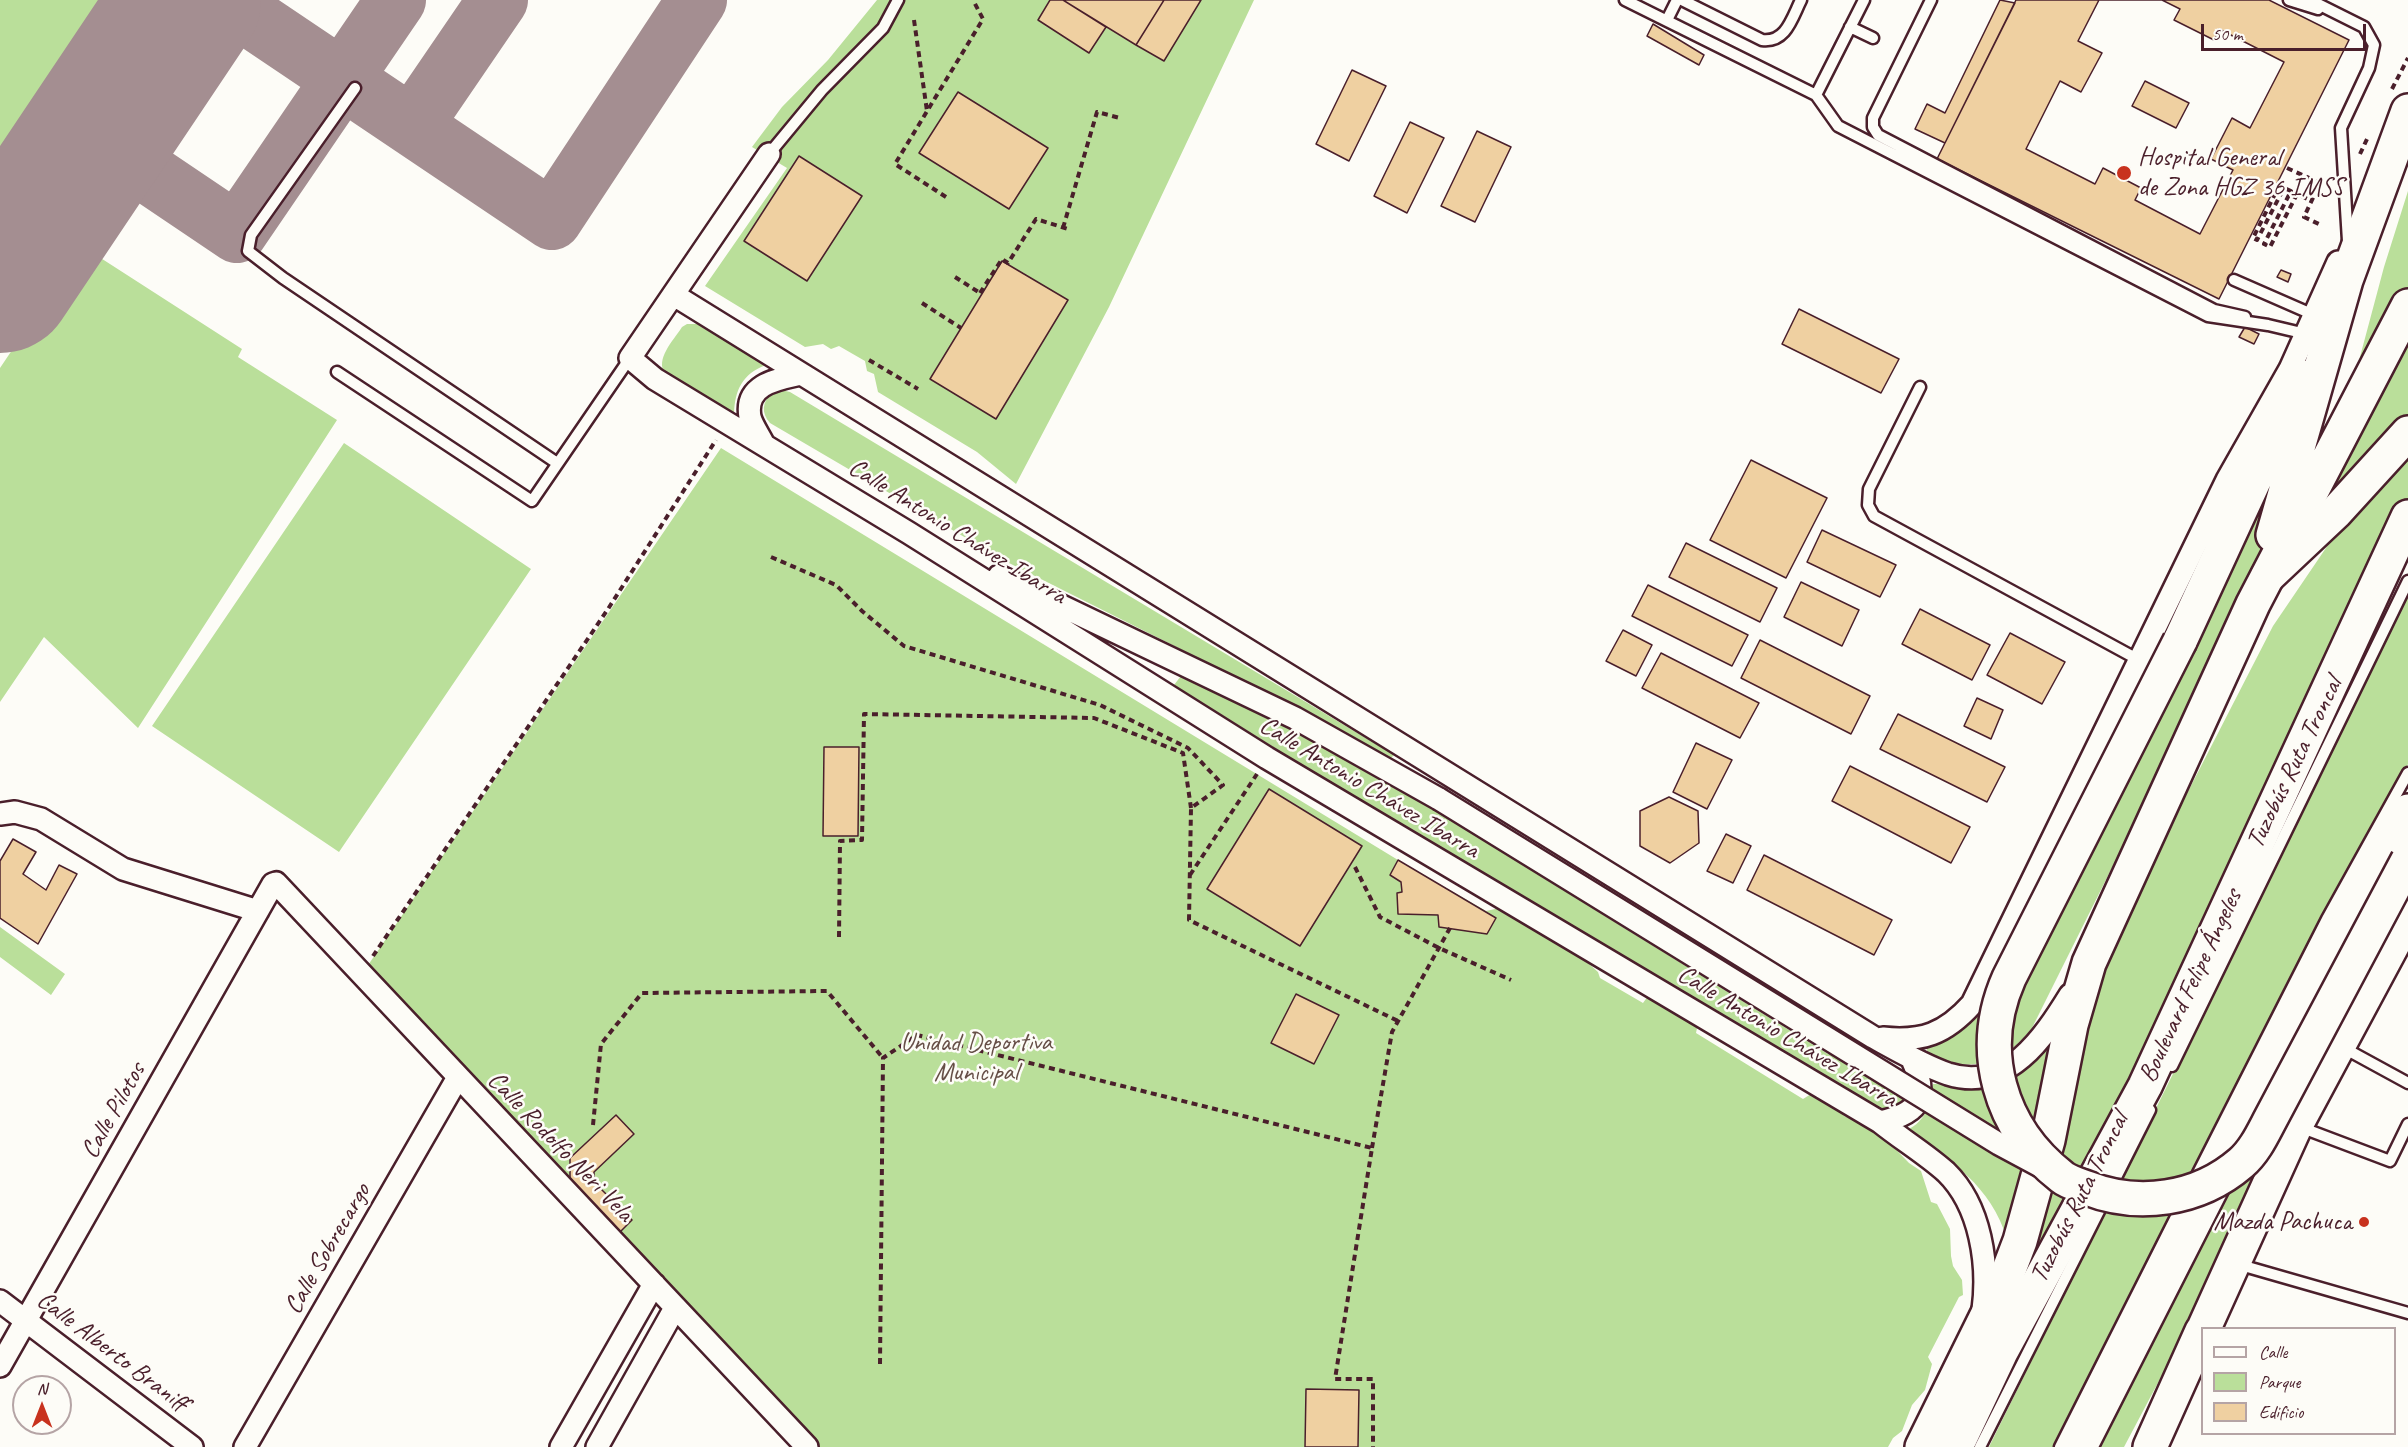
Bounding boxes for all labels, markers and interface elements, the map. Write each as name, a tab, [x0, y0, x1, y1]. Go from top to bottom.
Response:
scale bar	[2204, 12, 2369, 50]
text: 50 m	[2212, 23, 2243, 45]
place label: Hospital General de Zona HGZ 36 IMSS	[2138, 142, 2344, 204]
marker: Hospital General de Zona HGZ 36 IMSS	[2115, 164, 2133, 182]
street label: Calle Antonio Chávez Ibarra	[842, 452, 1072, 612]
street label: Tuzobús Ruta Troncal	[2240, 673, 2350, 853]
street label: Calle Antonio Chávez Ibarra	[1253, 710, 1485, 866]
street label: Boulevard Felipe Ángeles	[2133, 885, 2249, 1087]
street label: Calle Antonio Chávez Ibarra	[1671, 959, 1903, 1115]
park label: Unidad Deportiva Municipal	[900, 1027, 1052, 1088]
street label: Calle Pilotos	[75, 1058, 153, 1164]
street label: Calle Rodolfo Neri Vela	[480, 1065, 640, 1229]
street label: Tuzobús Ruta Troncal	[2024, 1108, 2136, 1288]
street label: Calle Sobrecargo	[278, 1178, 378, 1320]
place label: Mazda Pachuca	[2213, 1206, 2352, 1238]
marker: Mazda Pachuca	[2357, 1215, 2371, 1229]
street label: Calle Alberto Braniff	[30, 1285, 194, 1419]
legend	[2201, 1327, 2396, 1435]
text: Calle	[2259, 1341, 2287, 1363]
text: Parque	[2259, 1371, 2300, 1393]
north arrow	[12, 1375, 72, 1435]
text: N	[37, 1379, 47, 1399]
text: Edificio	[2259, 1401, 2303, 1423]

